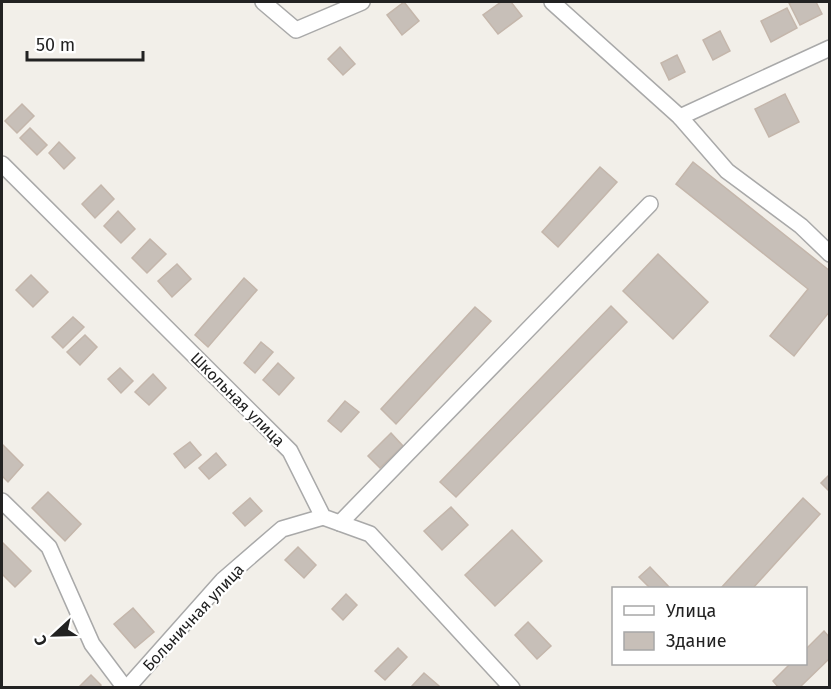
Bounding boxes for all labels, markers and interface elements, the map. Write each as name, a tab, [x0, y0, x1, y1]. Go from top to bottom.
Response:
scale bar	[27, 24, 142, 62]
text: 50 m	[36, 34, 75, 56]
street label: Школьная улица	[187, 348, 289, 450]
street label: Больничная улица	[139, 560, 248, 675]
legend	[612, 587, 807, 665]
text: Улица	[666, 600, 716, 622]
north arrow	[24, 605, 84, 665]
text: Здание	[666, 630, 727, 652]
text: С	[30, 632, 51, 648]

